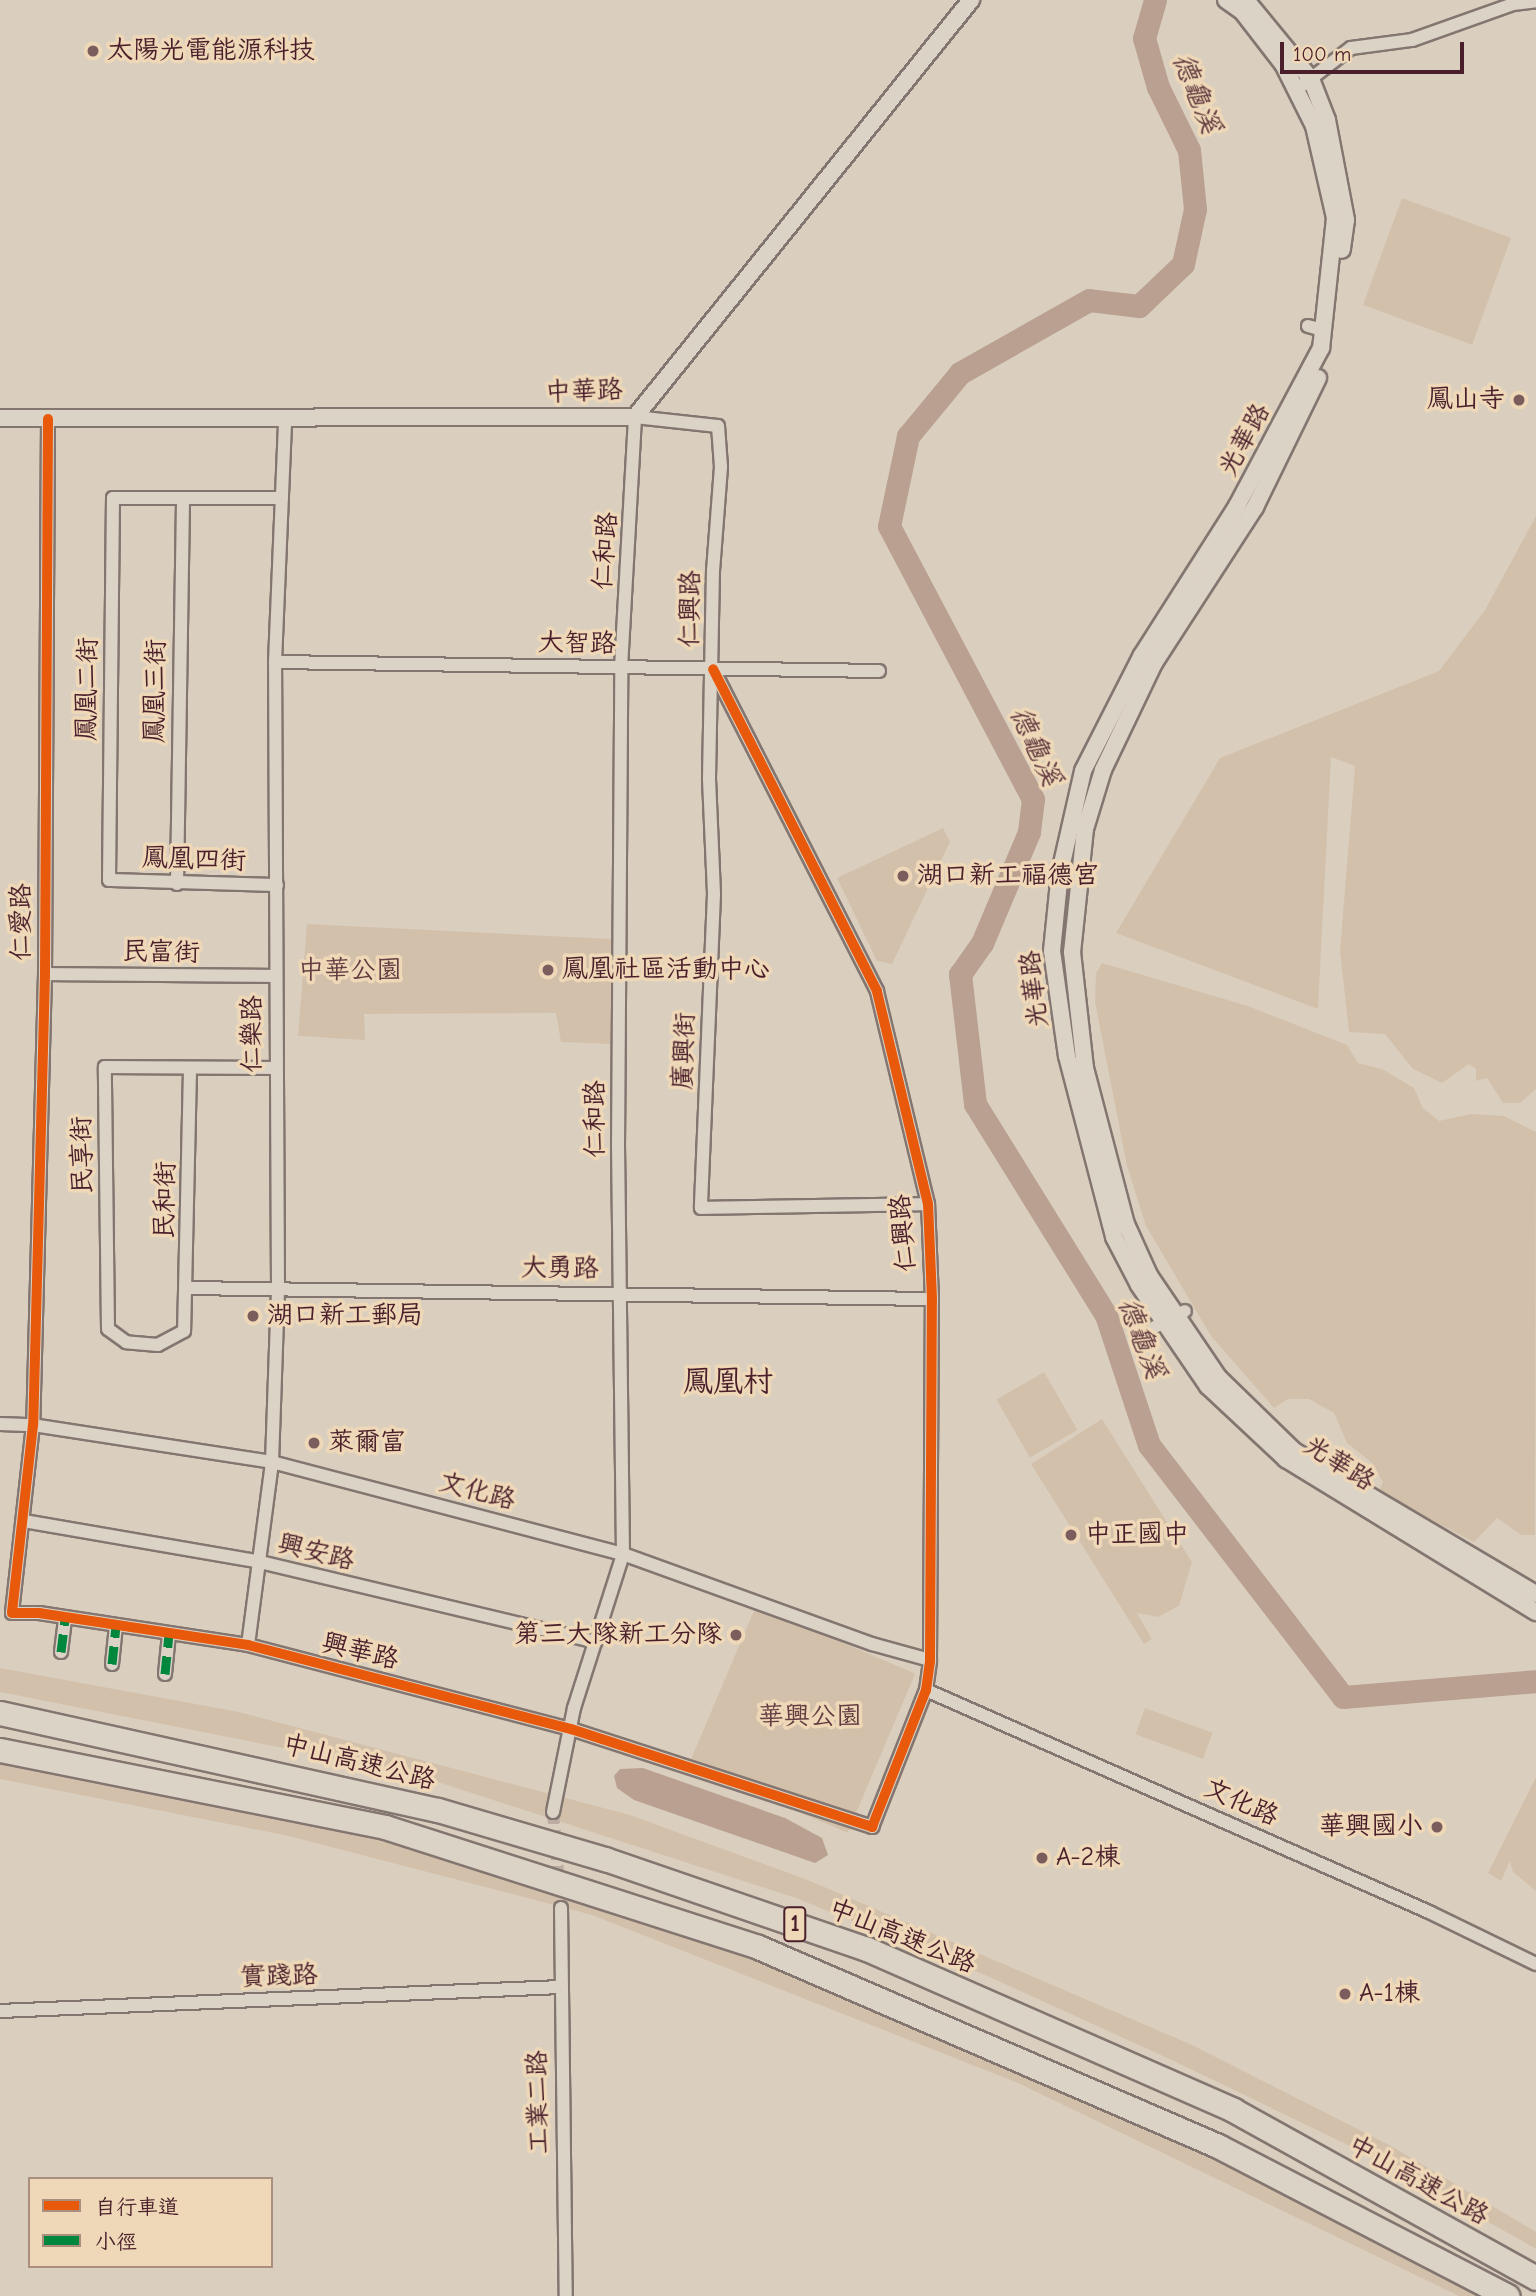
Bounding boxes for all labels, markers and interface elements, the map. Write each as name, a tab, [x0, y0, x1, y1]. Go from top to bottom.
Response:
scale bar	[1284, 28, 1468, 72]
place label: 太陽光電能源科技	[107, 35, 315, 67]
text: 100 m	[1293, 42, 1351, 66]
marker: 太陽光電能源科技	[85, 43, 101, 59]
water label: 德龜溪	[1166, 48, 1228, 138]
street label: 中華路	[544, 375, 624, 409]
place label: 鳳山寺	[1427, 384, 1505, 416]
marker: 鳳山寺	[1511, 392, 1527, 408]
street label: 光華路	[1212, 398, 1278, 482]
street label: 仁和路	[588, 511, 624, 591]
street label: 仁興路	[675, 570, 707, 648]
street label: 大智路	[538, 628, 616, 660]
street label: 鳳凰二街	[71, 637, 105, 741]
street label: 鳳凰三街	[139, 639, 173, 743]
water label: 德龜溪	[1003, 701, 1069, 791]
street label: 鳳凰四街	[141, 843, 247, 877]
place label: 湖口新工福德宮	[917, 860, 1099, 892]
marker: 湖口新工福德宮	[895, 868, 911, 884]
street label: 仁愛路	[6, 883, 38, 961]
street label: 民富街	[122, 937, 200, 969]
street label: 光華路	[1015, 949, 1055, 1029]
place label: 鳳凰社區活動中心	[562, 954, 770, 986]
park label: 中華公園	[298, 955, 402, 987]
marker: 鳳凰社區活動中心	[540, 962, 556, 978]
street label: 仁樂路	[237, 995, 269, 1073]
street label: 廣興街	[668, 1011, 702, 1091]
street label: 仁和路	[580, 1080, 612, 1158]
street label: 民享街	[67, 1116, 99, 1194]
street label: 民和街	[150, 1161, 182, 1239]
street label: 仁興路	[885, 1193, 923, 1273]
street label: 大勇路	[521, 1253, 599, 1285]
water label: 德龜溪	[1111, 1293, 1173, 1383]
place label: 湖口新工郵局	[267, 1300, 423, 1332]
marker: 湖口新工郵局	[245, 1308, 261, 1324]
district label: 鳳凰村	[683, 1364, 773, 1400]
place label: 萊爾富	[328, 1427, 406, 1459]
street label: 光華路	[1298, 1430, 1380, 1498]
marker: 萊爾富	[306, 1435, 322, 1451]
street label: 文化路	[435, 1467, 519, 1517]
place label: 中正國中	[1085, 1519, 1189, 1551]
marker: 中正國中	[1063, 1527, 1079, 1543]
street label: 興安路	[274, 1528, 358, 1578]
place label: 第三大隊新工分隊	[514, 1619, 722, 1651]
street label: 興華路	[318, 1627, 402, 1677]
marker: 第三大隊新工分隊	[728, 1627, 744, 1643]
park label: 華興公園	[758, 1701, 862, 1733]
street label: 中山高速公路	[280, 1729, 438, 1797]
street label: 文化路	[1199, 1773, 1283, 1833]
place label: 華興國小	[1319, 1811, 1423, 1843]
marker: 華興國小	[1429, 1819, 1445, 1835]
place label: A-2棟	[1056, 1842, 1120, 1874]
marker: A-2棟	[1034, 1850, 1050, 1866]
street label: 中山高速公路	[824, 1893, 980, 1981]
road number: 1	[783, 1903, 807, 1944]
street label: 實踐路	[239, 1960, 319, 1994]
place label: A-1棟	[1359, 1978, 1420, 2010]
marker: A-1棟	[1337, 1986, 1353, 2002]
street label: 工業二路	[522, 2050, 556, 2154]
street label: 中山高速公路	[1342, 2130, 1494, 2232]
legend	[28, 2177, 273, 2268]
text: 自行車道	[95, 2195, 179, 2219]
text: 小徑	[95, 2230, 137, 2254]

